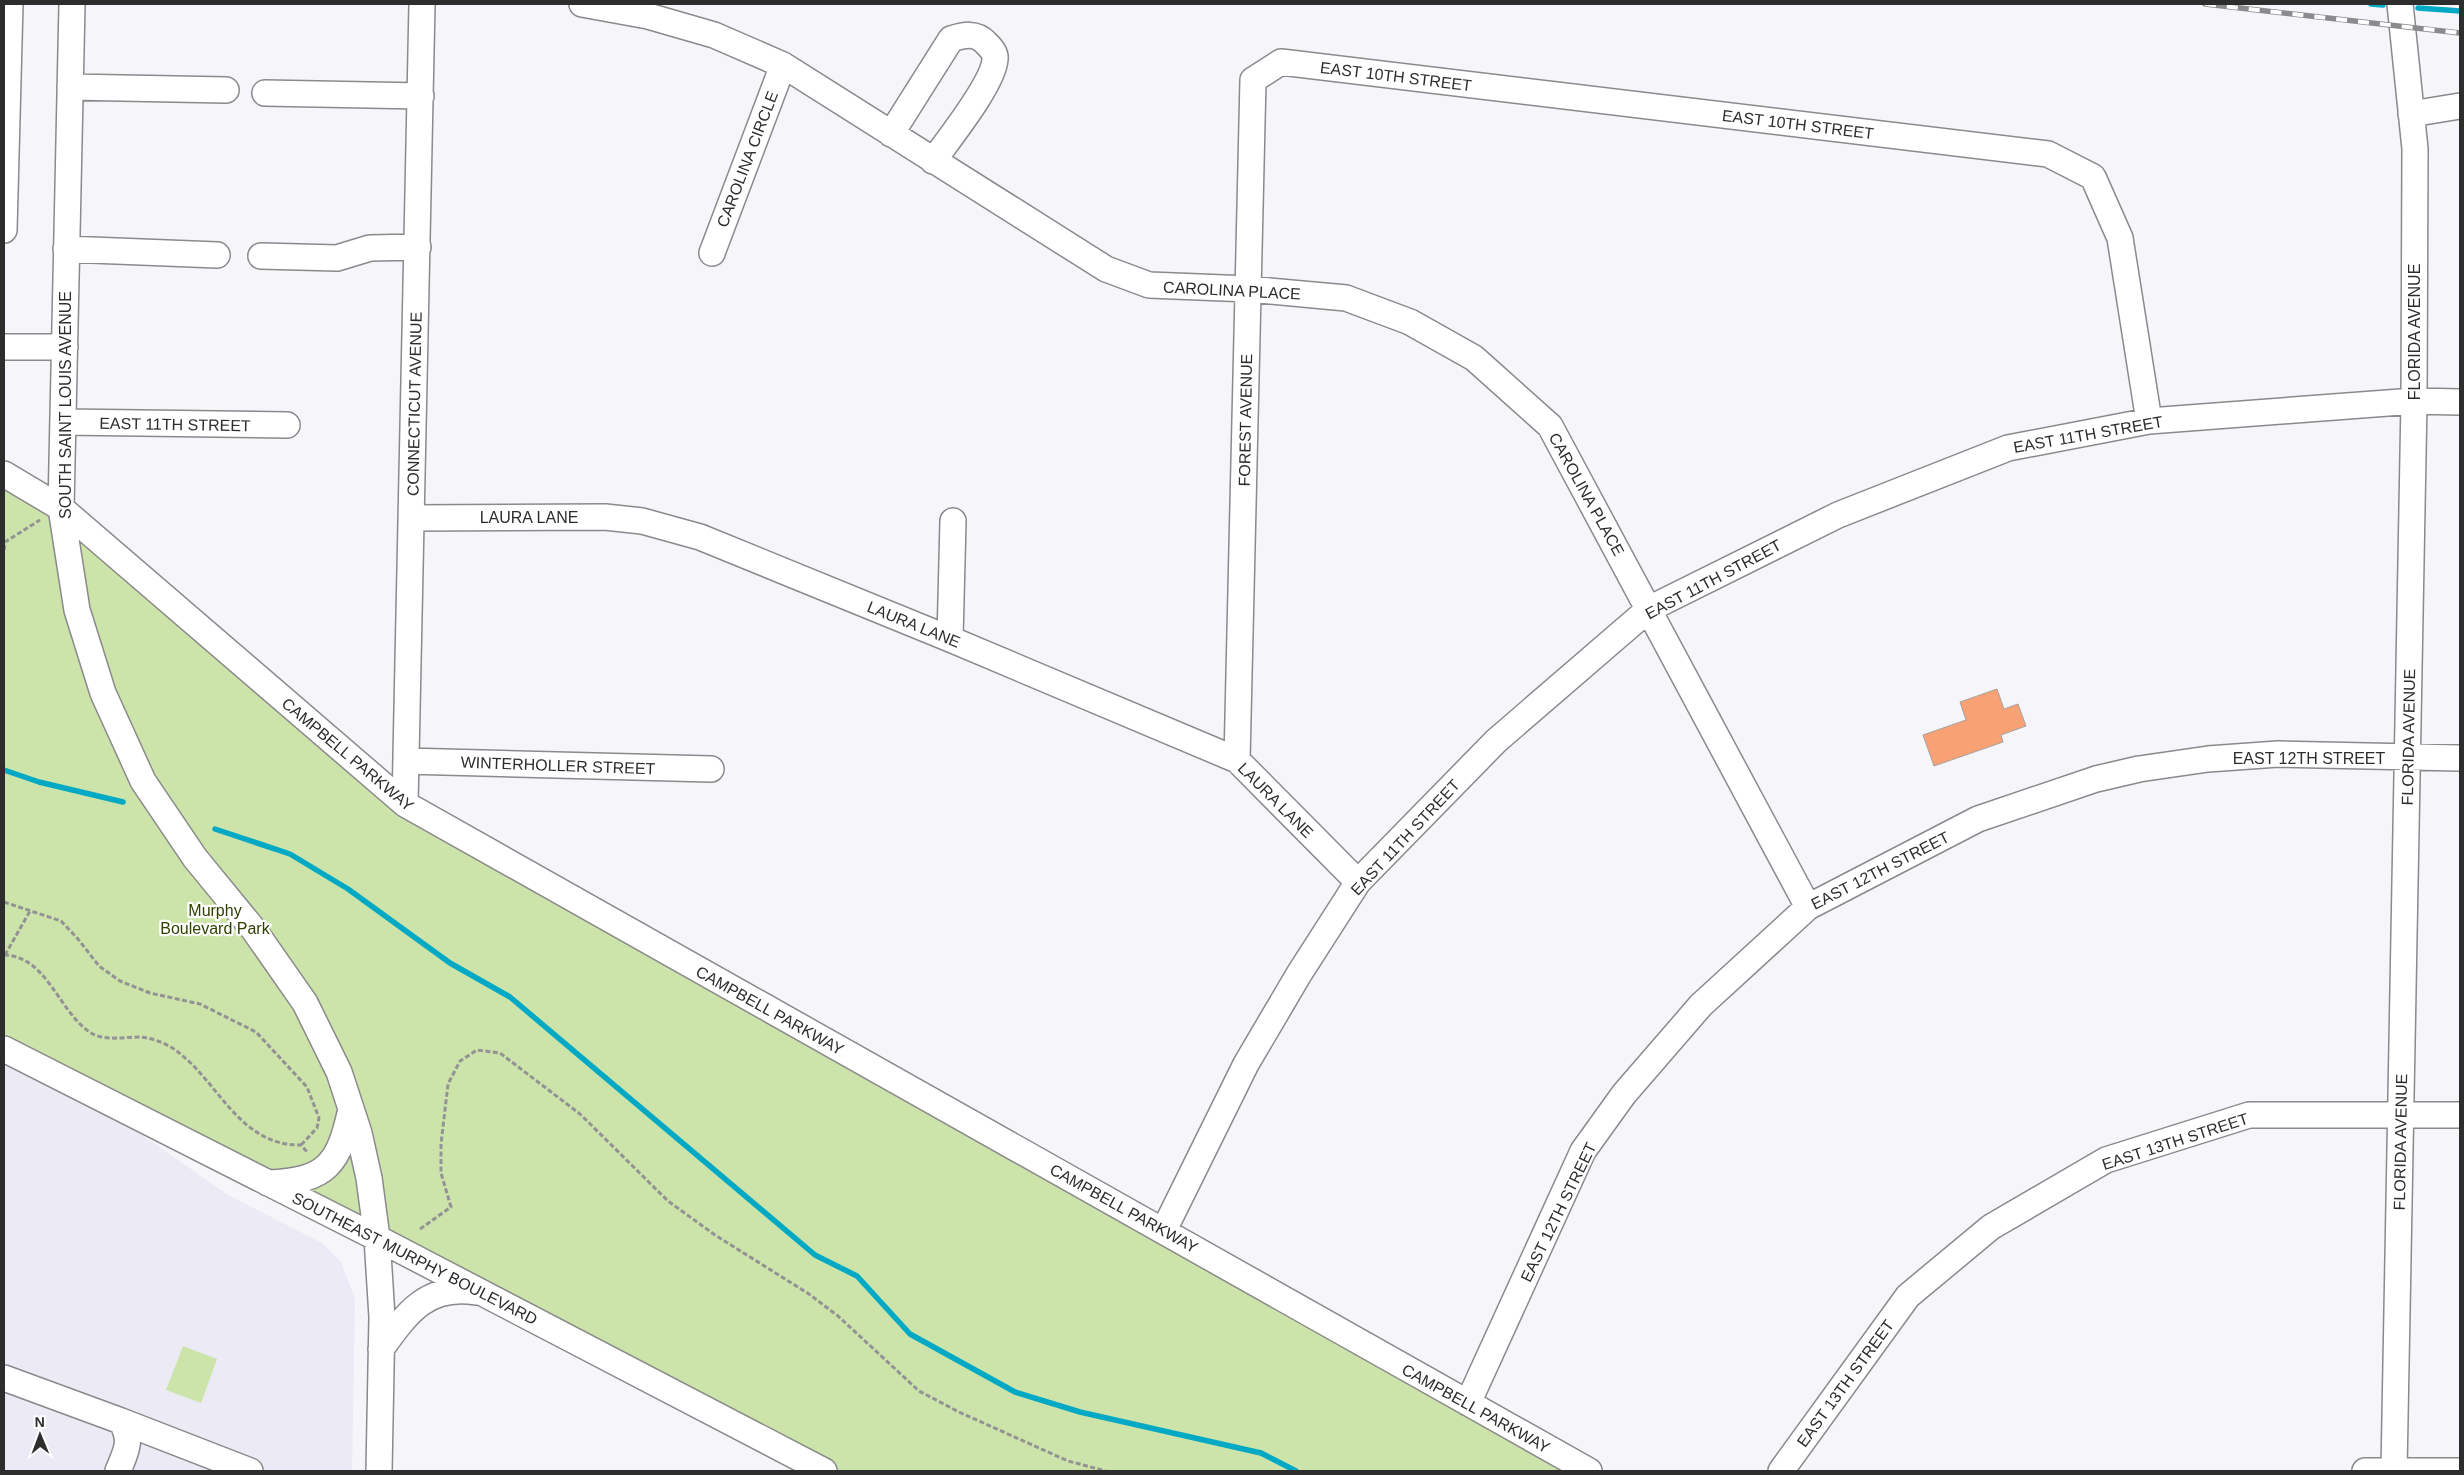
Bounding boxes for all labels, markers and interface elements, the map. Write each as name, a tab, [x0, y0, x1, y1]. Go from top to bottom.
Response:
street label: EAST 10TH STREET	[1319, 59, 1473, 94]
street label: CAROLINA CIRCLE	[714, 89, 781, 229]
street label: EAST 10TH STREET	[1721, 107, 1875, 142]
street label: FLORIDA AVENUE	[2406, 264, 2423, 400]
street label: CAROLINA PLACE	[1163, 278, 1301, 303]
street label: SOUTH SAINT LOUIS AVENUE	[57, 291, 74, 519]
street label: CONNECTICUT AVENUE	[404, 312, 425, 496]
street label: FOREST AVENUE	[1236, 353, 1255, 487]
street label: EAST 11TH STREET	[2012, 413, 2164, 456]
street label: EAST 11TH STREET	[99, 415, 251, 434]
street label: CAROLINA PLACE	[1546, 430, 1627, 559]
street label: LAURA LANE	[480, 509, 578, 526]
street label: EAST 11TH STREET	[1642, 536, 1784, 622]
street label: LAURA LANE	[865, 598, 963, 651]
street label: FLORIDA AVENUE	[2399, 669, 2418, 805]
street label: CAMPBELL PARKWAY	[279, 694, 417, 815]
street label: EAST 12TH STREET	[2233, 750, 2386, 767]
street label: WINTERHOLLER STREET	[460, 754, 656, 777]
street label: LAURA LANE	[1235, 759, 1317, 841]
street label: EAST 11TH STREET	[1348, 776, 1463, 899]
street label: EAST 12TH STREET	[1808, 828, 1952, 913]
park label: Murphy Boulevard Park	[160, 902, 271, 937]
street label: CAMPBELL PARKWAY	[693, 963, 847, 1058]
street label: FLORIDA AVENUE	[2391, 1074, 2410, 1210]
street label: EAST 13TH STREET	[2100, 1110, 2251, 1173]
street label: EAST 12TH STREET	[1517, 1140, 1600, 1285]
street label: CAMPBELL PARKWAY	[1047, 1161, 1201, 1256]
street label: SOUTHEAST MURPHY BOULEVARD	[289, 1189, 540, 1328]
street label: EAST 13TH STREET	[1794, 1316, 1897, 1450]
street label: CAMPBELL PARKWAY	[1399, 1361, 1553, 1456]
north arrow	[15, 1410, 65, 1460]
text: N	[35, 1414, 45, 1430]

